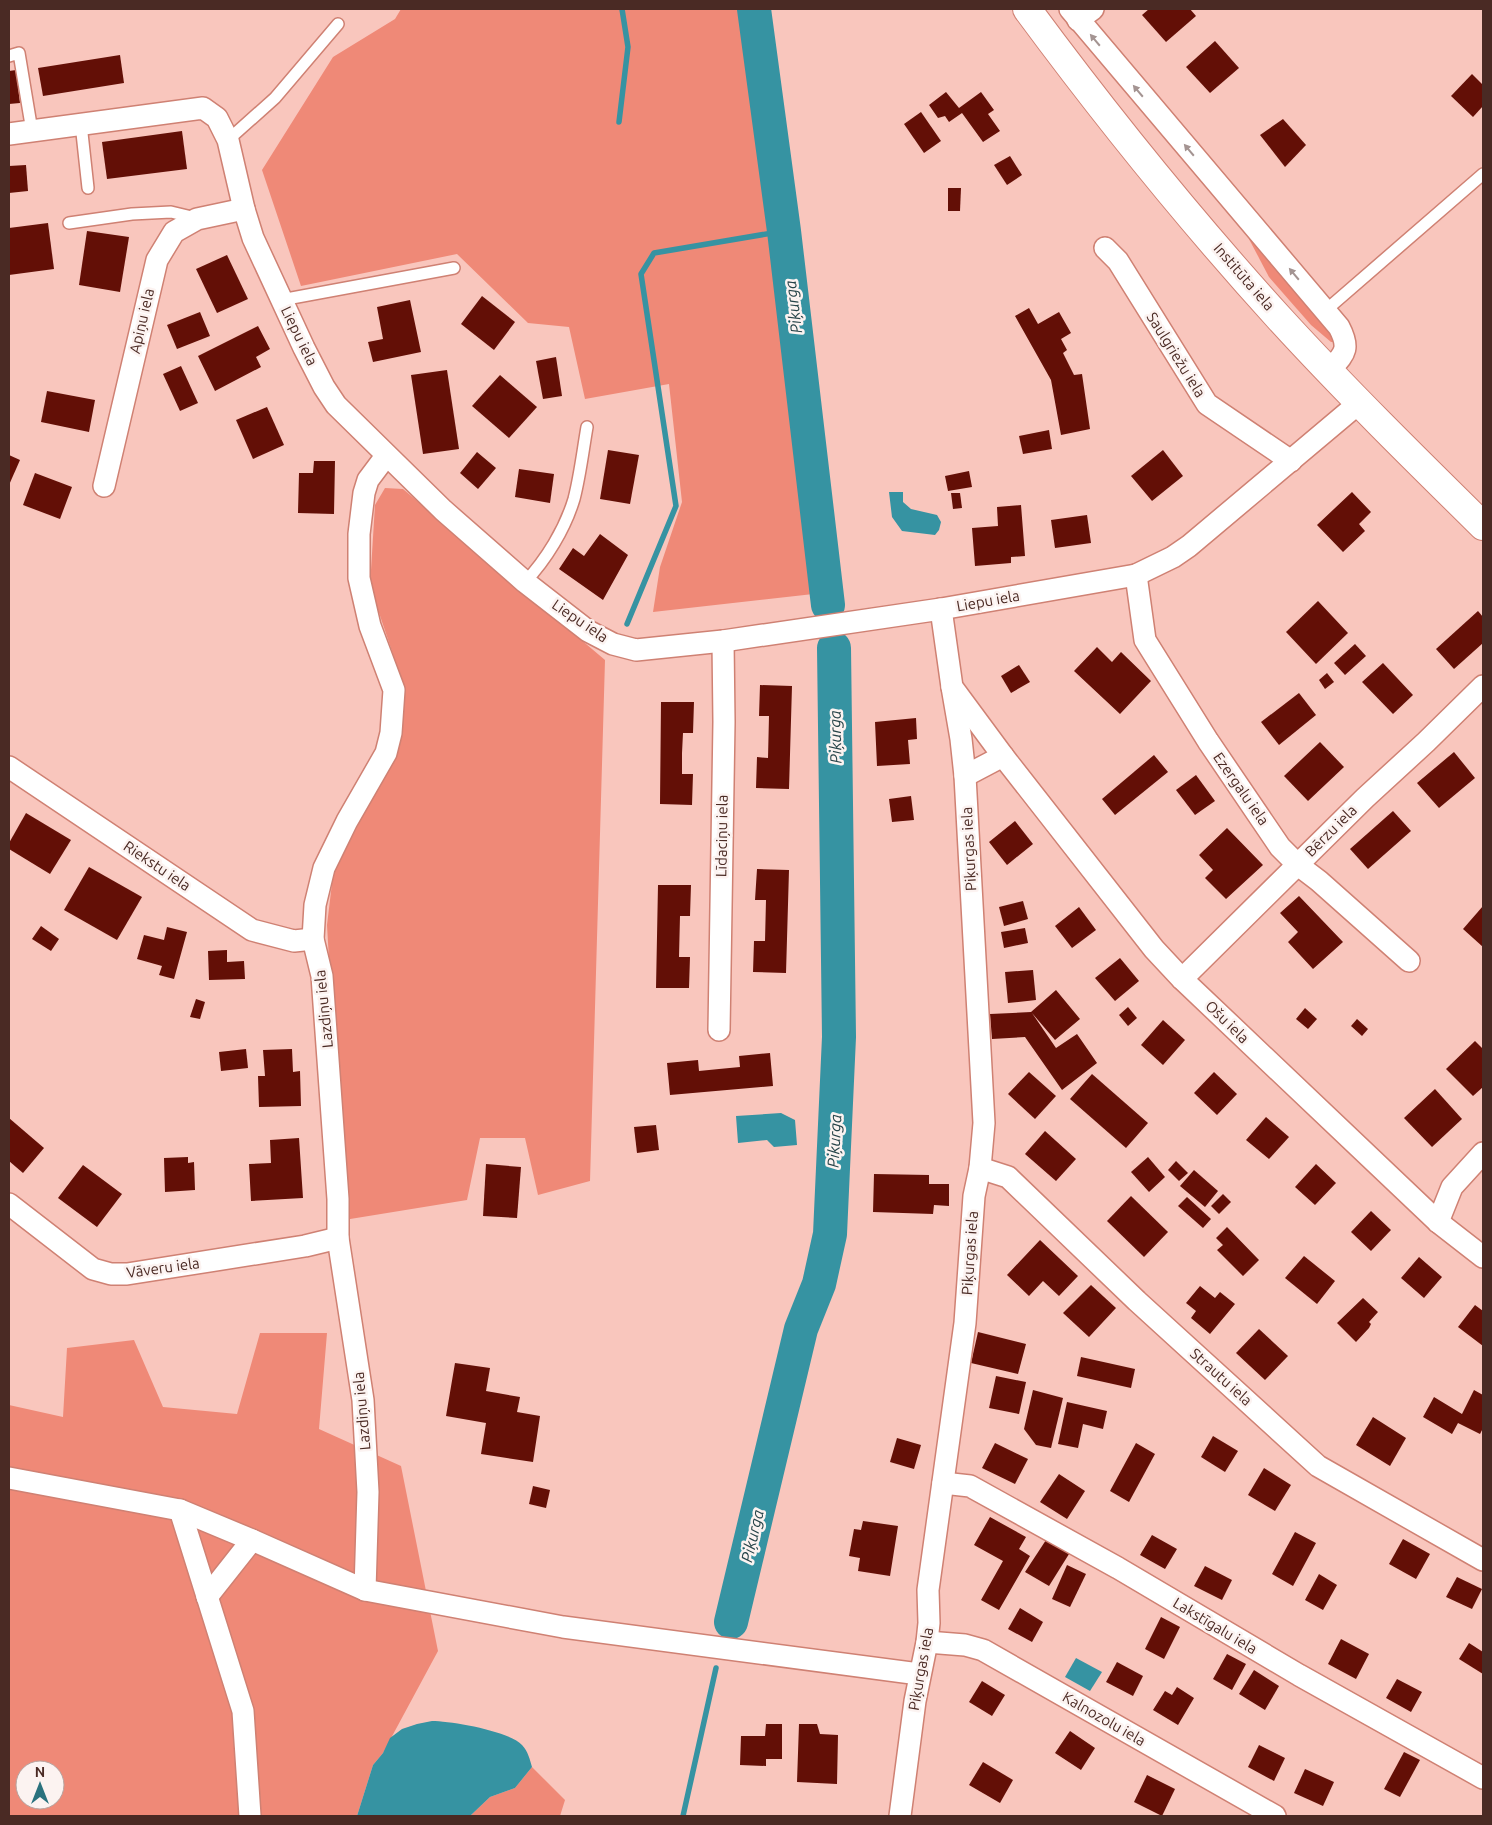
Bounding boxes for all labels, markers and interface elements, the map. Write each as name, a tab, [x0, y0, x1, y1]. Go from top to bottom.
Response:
one-way arrow	[1089, 34, 1101, 46]
one-way arrow	[1133, 85, 1144, 98]
one-way arrow	[1183, 144, 1194, 157]
street label: Institūta iela	[1211, 240, 1278, 314]
one-way arrow	[1289, 268, 1300, 280]
water label: Piķurga	[781, 279, 805, 335]
street label: Apiņu iela	[126, 287, 157, 355]
street label: Liepu iela	[278, 303, 321, 368]
street label: Saulgriežu iela	[1144, 309, 1209, 400]
street label: Liepu iela	[955, 587, 1021, 614]
street label: Liepu iela	[549, 596, 612, 646]
water label: Piķurga	[826, 710, 844, 764]
street label: Ezergalu iela	[1210, 749, 1273, 828]
street label: Līdaciņu iela	[712, 795, 731, 877]
street label: Bērzu iela	[1301, 801, 1360, 860]
street label: Piķurgas iela	[958, 806, 979, 892]
street label: Riekstu iela	[121, 837, 194, 894]
street label: Lazdiņu iela	[311, 969, 336, 1049]
street label: Ošu iela	[1202, 997, 1253, 1046]
water label: Piķurga	[824, 1114, 844, 1168]
street label: Piķurgas iela	[958, 1210, 981, 1296]
street label: Vāveru iela	[125, 1254, 201, 1281]
street label: Strautu iela	[1187, 1344, 1256, 1409]
street label: Lazdiņu iela	[350, 1371, 373, 1451]
water label: Piķurga	[737, 1508, 767, 1564]
street label: Lakstīgalu iela	[1170, 1594, 1260, 1657]
street label: Piķurgas iela	[905, 1626, 936, 1712]
street label: Kalnozolu iela	[1060, 1688, 1149, 1749]
north arrow	[15, 1760, 65, 1810]
text: N	[35, 1764, 45, 1780]

